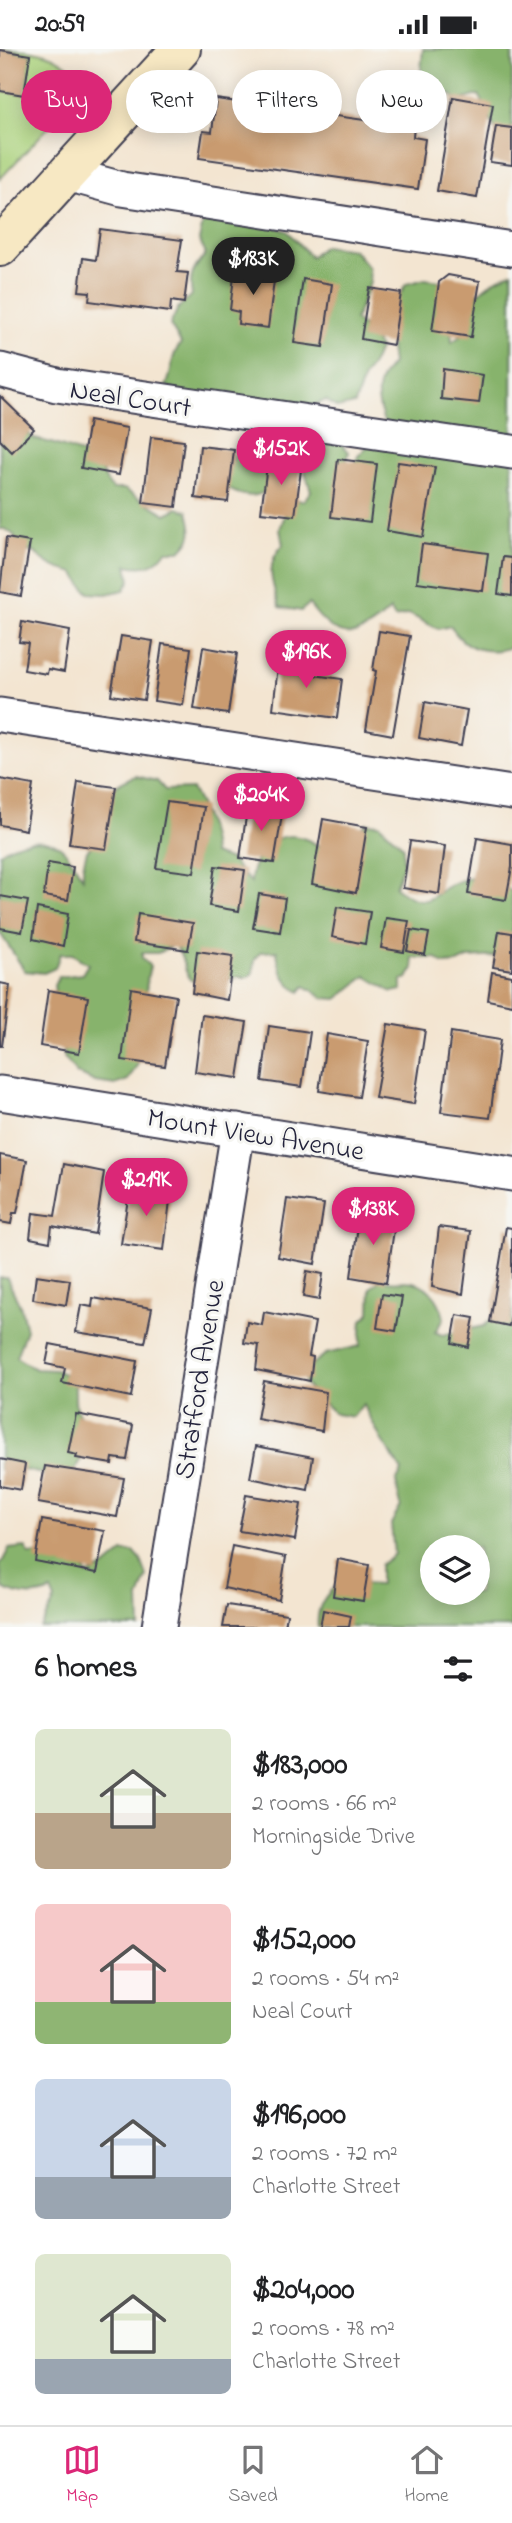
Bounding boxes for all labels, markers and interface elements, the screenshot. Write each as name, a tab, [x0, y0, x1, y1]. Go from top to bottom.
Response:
text: 20:59	[35, 6, 84, 44]
chip: Buy	[21, 70, 112, 133]
chip: Rent	[126, 70, 218, 133]
chip: Filters	[232, 70, 342, 133]
chip: New	[356, 70, 447, 133]
pin: $183K	[204, 237, 302, 297]
text: $183K	[228, 243, 278, 276]
street label: Neal Court	[67, 371, 194, 430]
pin: $152K	[232, 427, 330, 487]
text: $152K	[253, 433, 309, 466]
pin: $196K	[257, 631, 355, 690]
text: $196K	[281, 636, 331, 669]
pin: $204K	[212, 773, 310, 833]
text: $204K	[233, 779, 289, 812]
street label: Mount View Avenue	[144, 1099, 367, 1174]
pin: $219K	[97, 1159, 195, 1218]
text: $219K	[121, 1164, 171, 1197]
pin: $138K	[324, 1187, 422, 1247]
text: $138K	[348, 1193, 398, 1226]
street label: Stratford Avenue	[165, 1276, 238, 1482]
map controls	[420, 1535, 490, 1605]
button: layers	[420, 1535, 490, 1605]
text: 6 homes	[35, 1647, 138, 1691]
icon: filters	[439, 1650, 477, 1688]
text: $183,000	[252, 1744, 347, 1788]
icon: home	[91, 1757, 175, 1841]
text: 2 rooms · 66 m²	[252, 1788, 397, 1821]
text: Morningside Drive	[252, 1821, 415, 1854]
text: $152,000	[252, 1919, 356, 1963]
icon: home	[91, 1932, 175, 2016]
text: 2 rooms · 54 m²	[252, 1963, 399, 1996]
text: Neal Court	[252, 1996, 352, 2029]
text: $196,000	[252, 2094, 346, 2138]
icon: home	[91, 2107, 175, 2191]
text: 2 rooms · 72 m²	[252, 2138, 398, 2171]
text: Charlotte Street	[252, 2171, 400, 2204]
text: $204,000	[252, 2269, 354, 2313]
icon: home	[91, 2282, 175, 2366]
text: 2 rooms · 78 m²	[252, 2313, 395, 2346]
text: Charlotte Street	[252, 2346, 400, 2379]
tab: Map	[63, 2441, 101, 2510]
tab: Saved	[228, 2441, 278, 2510]
tab: Home	[404, 2441, 449, 2510]

